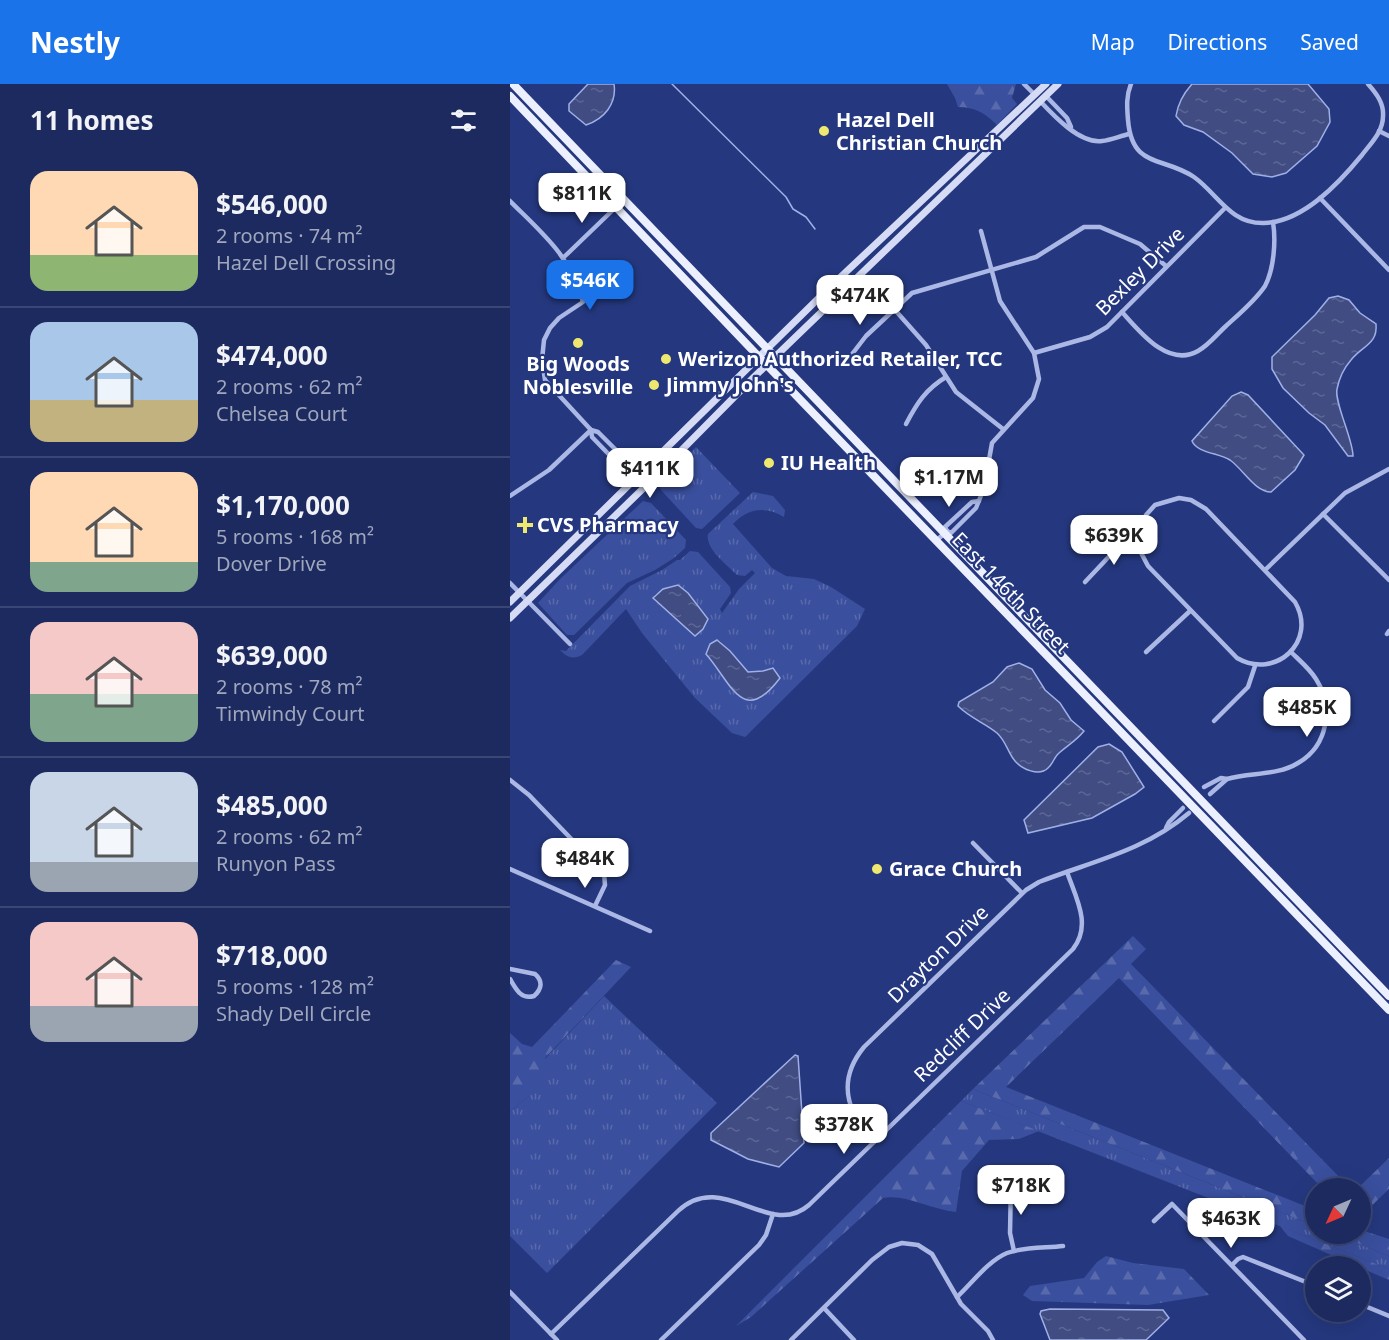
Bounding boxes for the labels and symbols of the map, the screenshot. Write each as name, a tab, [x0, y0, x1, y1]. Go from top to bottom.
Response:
place label: Hazel Dell Christian Church	[836, 106, 1002, 156]
marker: Hazel Dell Christian Church	[817, 124, 831, 138]
pin: $811K	[540, 173, 624, 224]
street label: Bexley Drive	[1089, 220, 1190, 321]
pin: $546K	[548, 260, 632, 311]
pin: $474K	[818, 275, 902, 326]
marker: Big Woods Noblesville	[571, 336, 585, 350]
place label: Werizon Authorized Retailer, TCC	[678, 345, 1003, 372]
place label: Big Woods Noblesville	[523, 350, 633, 400]
marker: Werizon Authorized Retailer, TCC	[659, 352, 673, 366]
place label: Jimmy John's	[664, 371, 794, 398]
marker: Jimmy John's	[647, 378, 661, 392]
pin: $411K	[608, 448, 692, 499]
place label: IU Health	[781, 449, 876, 476]
marker: IU Health	[762, 456, 776, 470]
pin: $1.17M	[900, 457, 998, 508]
place label: CVS Pharmacy	[537, 511, 679, 538]
pin: $639K	[1072, 515, 1156, 566]
marker: CVS Pharmacy	[518, 518, 532, 532]
street label: East 146th Street	[946, 526, 1076, 659]
pin: $485K	[1265, 687, 1349, 738]
pin: $484K	[543, 838, 627, 889]
place label: Grace Church	[889, 855, 1022, 882]
marker: Grace Church	[870, 862, 884, 876]
street label: Drayton Drive	[881, 899, 994, 1009]
street label: Redcliff Drive	[908, 982, 1016, 1088]
pin: $378K	[802, 1104, 886, 1155]
pin: $718K	[979, 1165, 1063, 1216]
north arrow	[1305, 1178, 1371, 1244]
pin: $463K	[1189, 1198, 1273, 1249]

